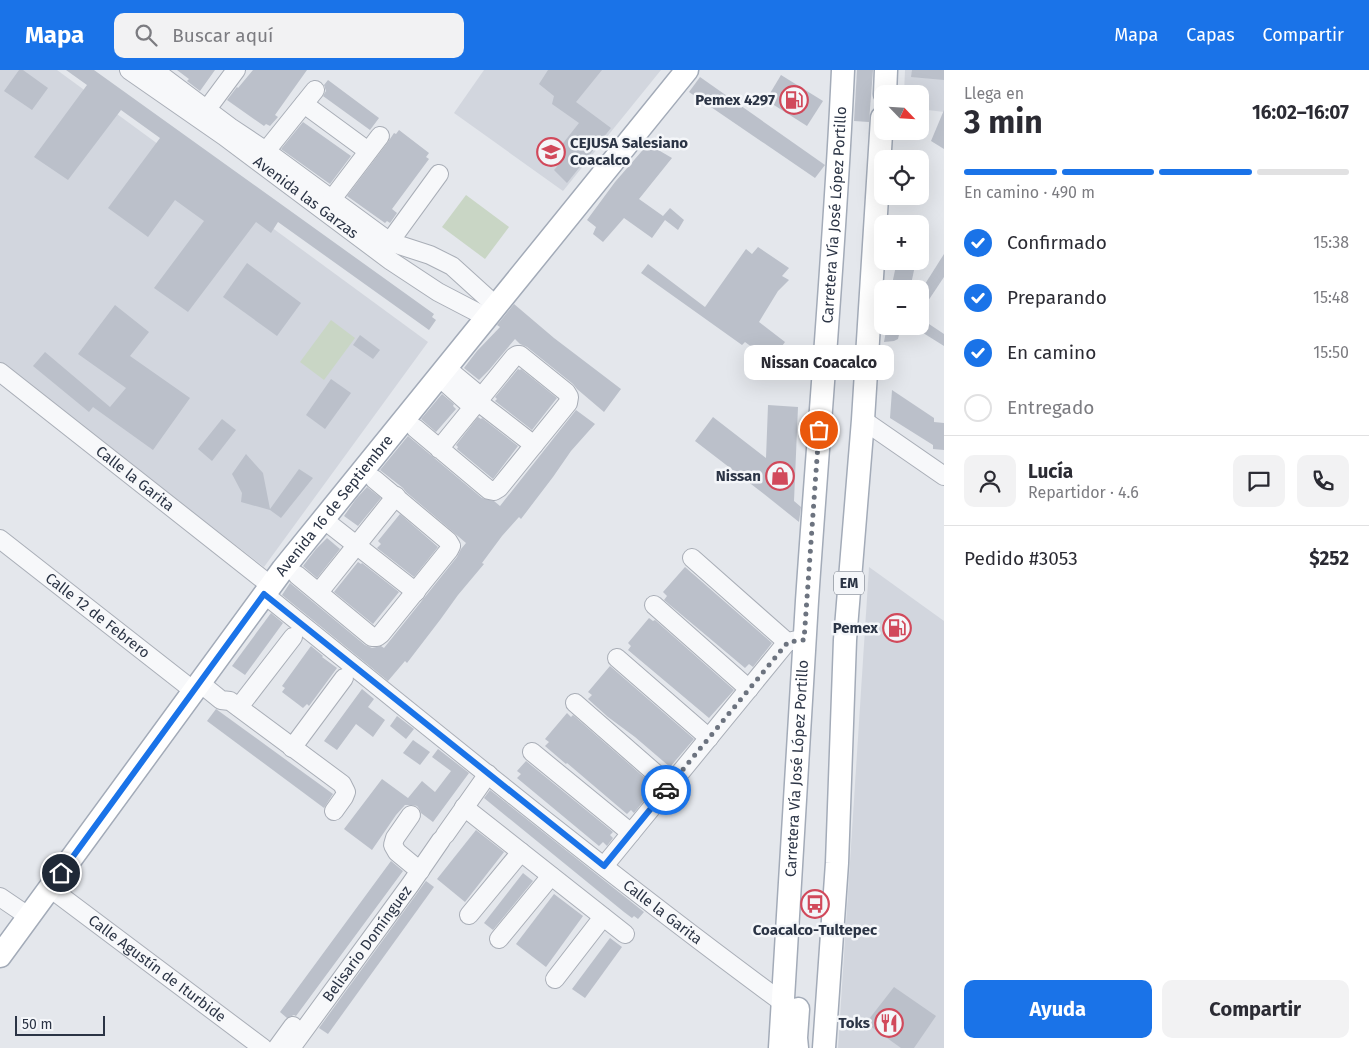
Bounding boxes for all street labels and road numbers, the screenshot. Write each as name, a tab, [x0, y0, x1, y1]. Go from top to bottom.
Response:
street label: Carretera Vía José López Portillo	[818, 106, 850, 324]
street label: Avenida las Garzas	[250, 152, 362, 242]
street label: Avenida 16 de Septiembre	[272, 431, 397, 580]
street label: Calle la Garita	[92, 442, 178, 515]
street label: Calle 12 de Febrero	[42, 569, 153, 662]
road number: EM	[834, 572, 864, 594]
street label: Carretera Vía José López Portillo	[782, 659, 812, 878]
street label: Calle la Garita	[620, 876, 706, 948]
street label: Belisario Domínguez	[319, 882, 416, 1005]
street label: Calle Agustín de Iturbide	[85, 911, 230, 1026]

